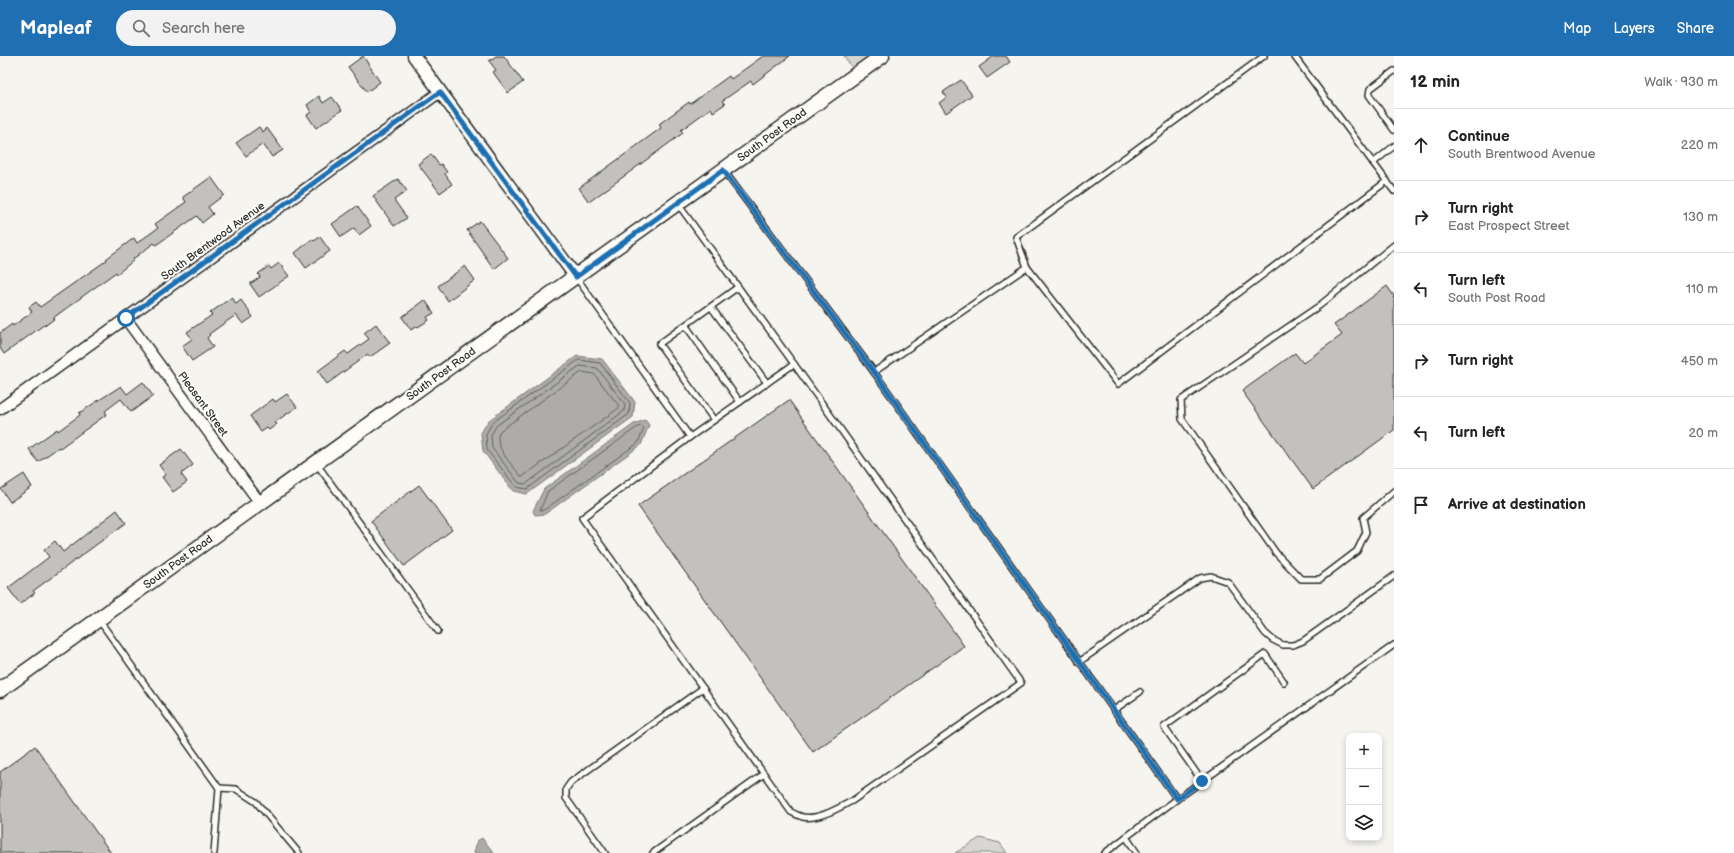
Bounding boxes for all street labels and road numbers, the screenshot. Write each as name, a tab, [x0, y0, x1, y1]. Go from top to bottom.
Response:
street label: South Post Road	[735, 106, 809, 164]
street label: South Brentwood Avenue	[159, 199, 268, 283]
street label: South Post Road	[404, 345, 478, 403]
street label: Pleasant Street	[175, 369, 231, 439]
street label: South Post Road	[141, 533, 215, 591]

